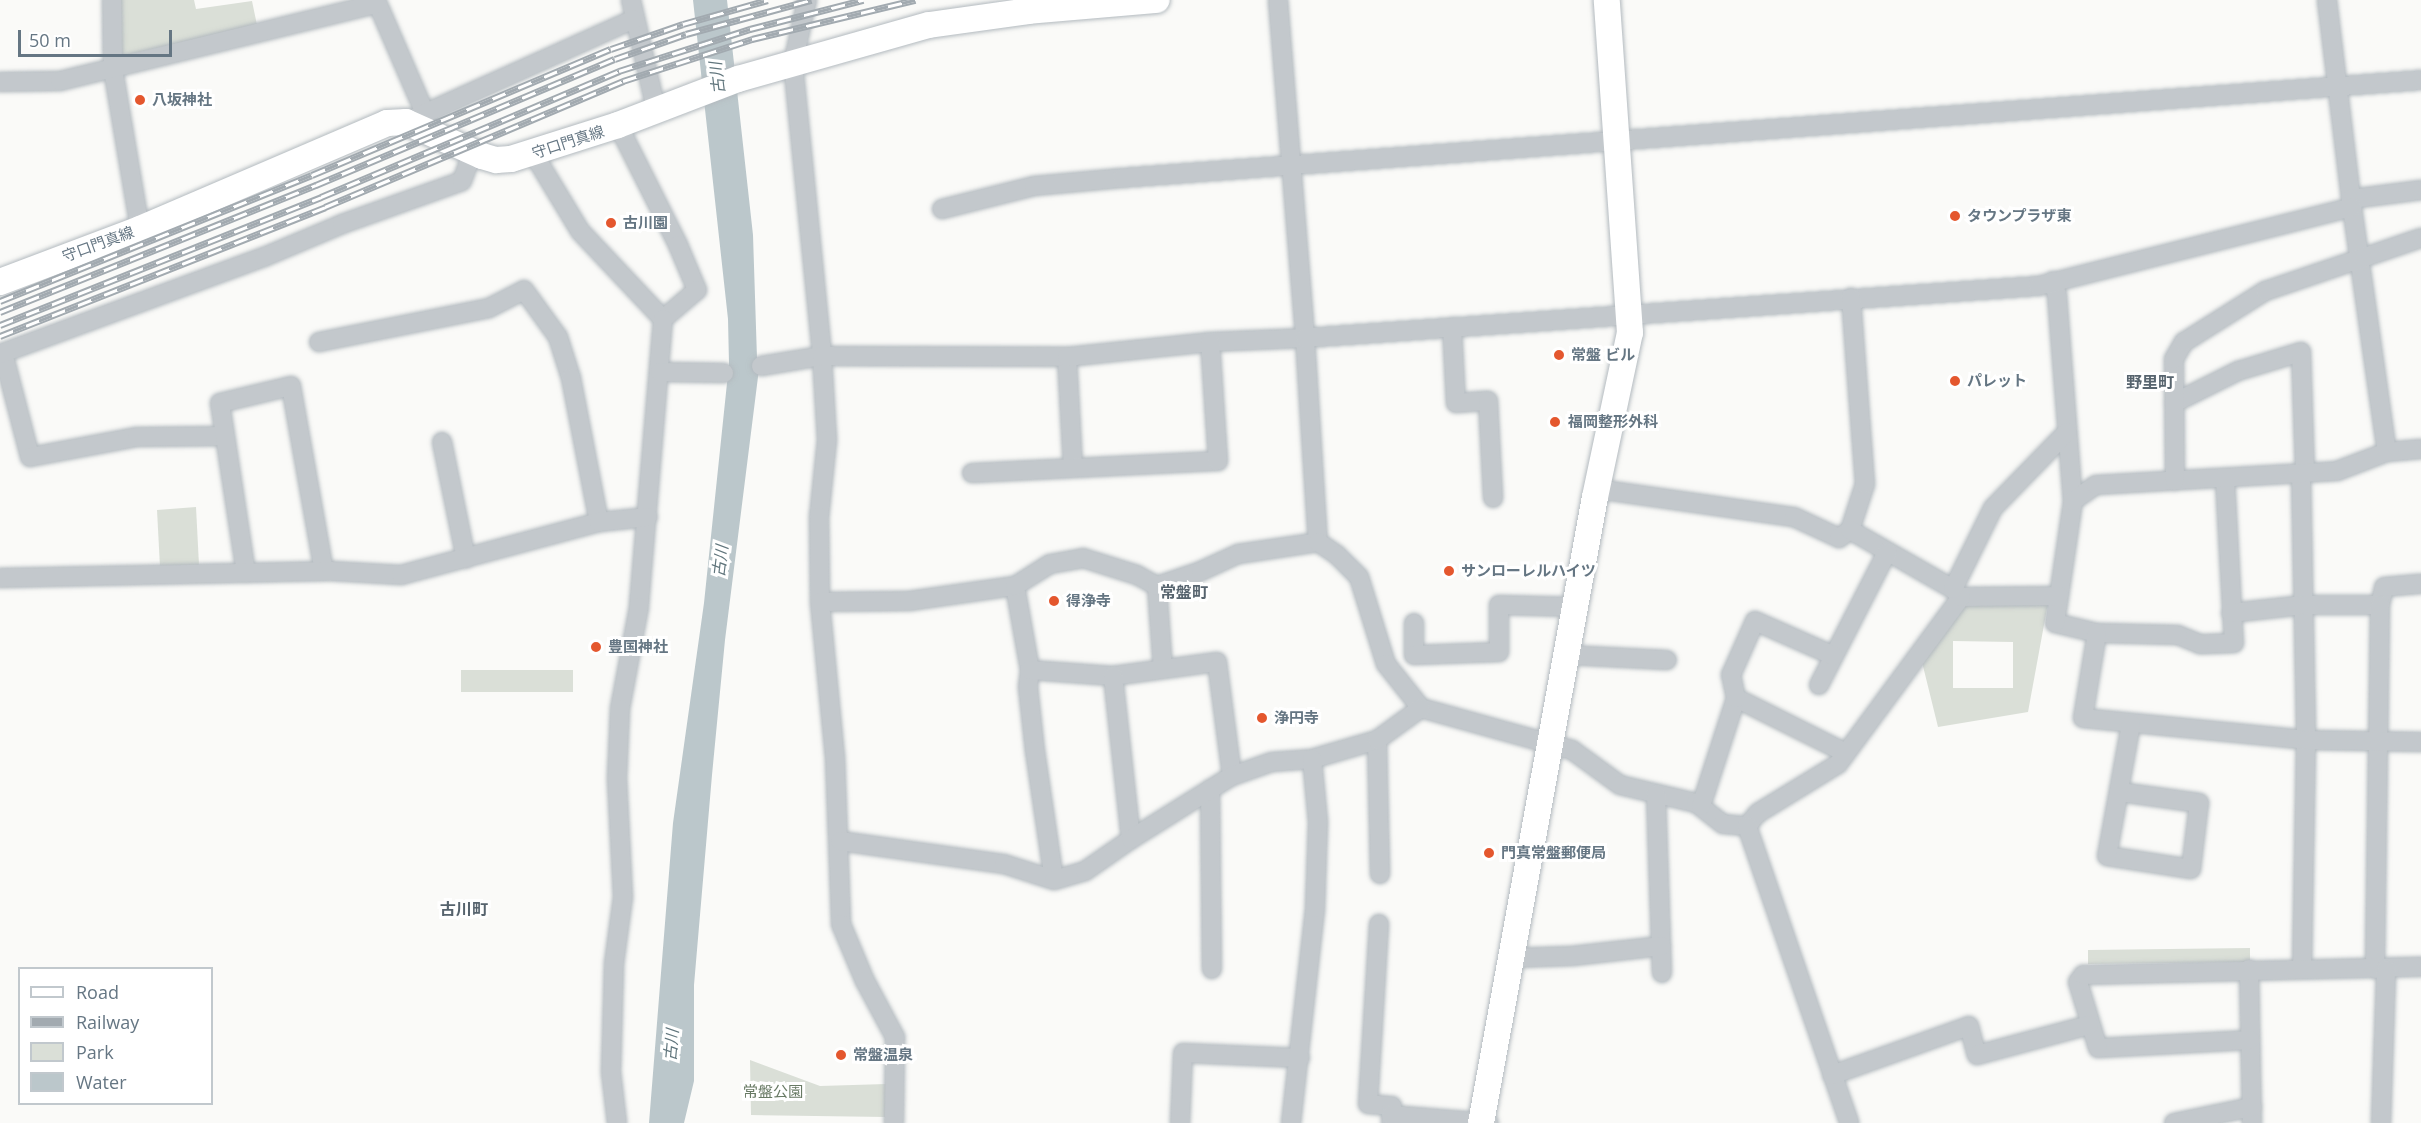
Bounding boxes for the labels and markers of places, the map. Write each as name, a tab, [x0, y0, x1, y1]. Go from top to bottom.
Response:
place label: 八坂神社	[152, 91, 212, 109]
marker: 八坂神社	[133, 93, 147, 107]
place label: タウンプラザ東	[1967, 207, 2072, 225]
marker: タウンプラザ東	[1948, 209, 1962, 223]
place label: 古川園	[623, 214, 668, 232]
marker: 古川園	[604, 216, 618, 230]
place label: 常盤 ビル	[1571, 346, 1635, 364]
marker: 常盤 ビル	[1552, 348, 1566, 362]
place label: パレット	[1967, 372, 2027, 390]
marker: パレット	[1948, 374, 1962, 388]
marker: 福岡整形外科	[1546, 413, 1564, 431]
place label: 福岡整形外科	[1568, 413, 1658, 431]
place label: サンローレルハイツ	[1461, 562, 1596, 580]
marker: サンローレルハイツ	[1442, 564, 1456, 578]
place label: 得浄寺	[1066, 592, 1111, 610]
marker: 得浄寺	[1047, 594, 1061, 608]
place label: 豊国神社	[608, 638, 668, 656]
marker: 豊国神社	[589, 640, 603, 654]
place label: 浄円寺	[1274, 709, 1319, 727]
marker: 浄円寺	[1255, 711, 1269, 725]
place label: 門真常盤郵便局	[1501, 844, 1606, 862]
marker: 門真常盤郵便局	[1482, 846, 1496, 860]
place label: 常盤温泉	[853, 1046, 913, 1064]
marker: 常盤温泉	[834, 1048, 848, 1062]

